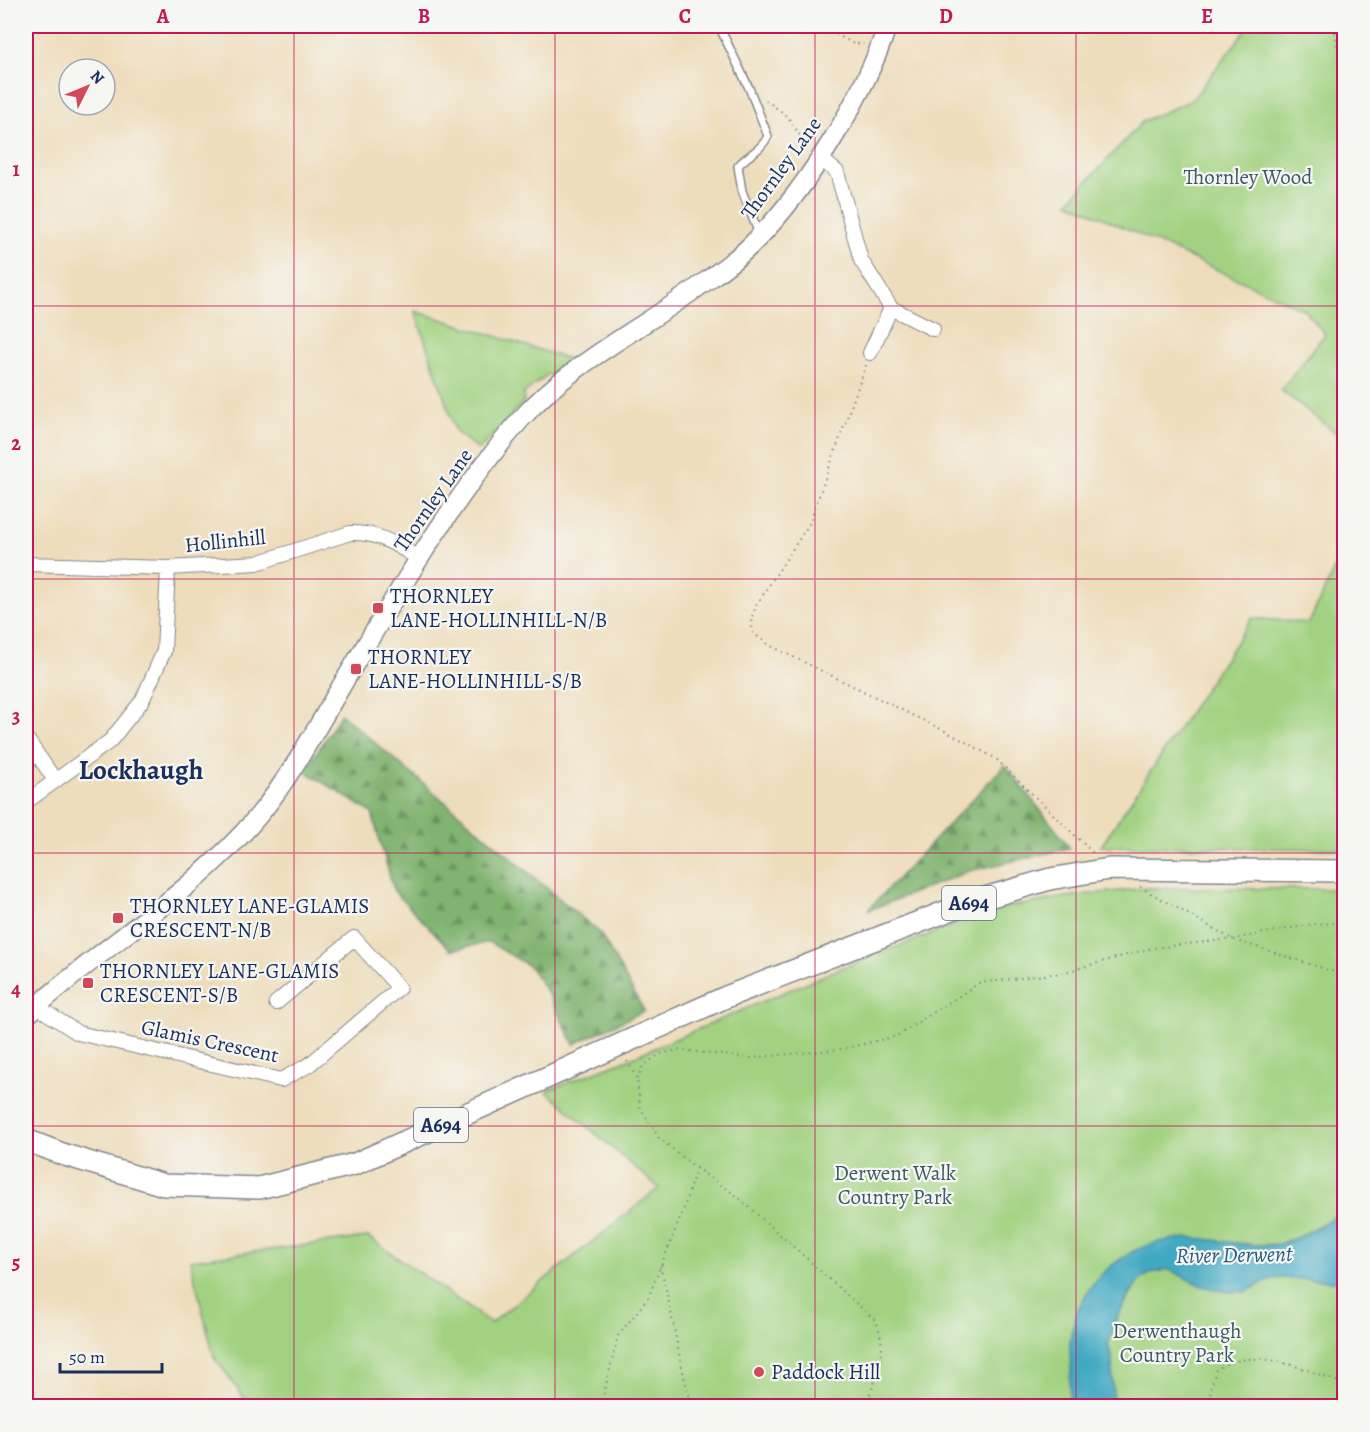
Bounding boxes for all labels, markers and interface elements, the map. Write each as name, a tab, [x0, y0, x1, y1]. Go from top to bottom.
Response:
text: A	[156, 3, 170, 30]
text: B	[418, 3, 430, 30]
text: C	[679, 3, 691, 30]
text: D	[939, 3, 953, 30]
text: E	[1201, 3, 1213, 30]
north arrow	[57, 57, 117, 117]
text: N	[85, 66, 109, 89]
street label: Thornley Lane	[734, 111, 828, 225]
text: 1	[12, 156, 20, 183]
park label: Thornley Wood	[1183, 163, 1313, 191]
text: 2	[11, 430, 21, 457]
street label: Thornley Lane	[387, 443, 479, 557]
street label: Hollinhill	[183, 523, 267, 559]
place label: THORNLEY LANE-HOLLINHILL-N/B	[390, 582, 607, 634]
marker: THORNLEY LANE-HOLLINHILL-N/B	[371, 601, 385, 615]
place label: THORNLEY LANE-HOLLINHILL-S/B	[368, 643, 582, 695]
marker: THORNLEY LANE-HOLLINHILL-S/B	[349, 662, 363, 676]
text: 3	[12, 703, 20, 730]
district label: Lockhaugh	[79, 752, 204, 788]
road number: A694	[942, 886, 996, 920]
place label: THORNLEY LANE-GLAMIS CRESCENT-N/B	[130, 892, 369, 944]
marker: THORNLEY LANE-GLAMIS CRESCENT-N/B	[111, 911, 125, 925]
place label: THORNLEY LANE-GLAMIS CRESCENT-S/B	[100, 957, 339, 1009]
text: 4	[11, 976, 21, 1003]
marker: THORNLEY LANE-GLAMIS CRESCENT-S/B	[81, 976, 95, 990]
street label: Glamis Crescent	[139, 1013, 281, 1069]
road number: A694	[414, 1108, 468, 1142]
park label: Derwent Walk Country Park	[834, 1159, 957, 1211]
water label: River Derwent	[1176, 1239, 1293, 1271]
text: 5	[12, 1249, 20, 1276]
park label: Derwenthaugh Country Park	[1113, 1317, 1241, 1369]
scale bar	[60, 1336, 162, 1374]
text: 50 m	[69, 1345, 105, 1369]
place label: Paddock Hill	[771, 1358, 880, 1386]
marker: Paddock Hill	[752, 1365, 766, 1379]

